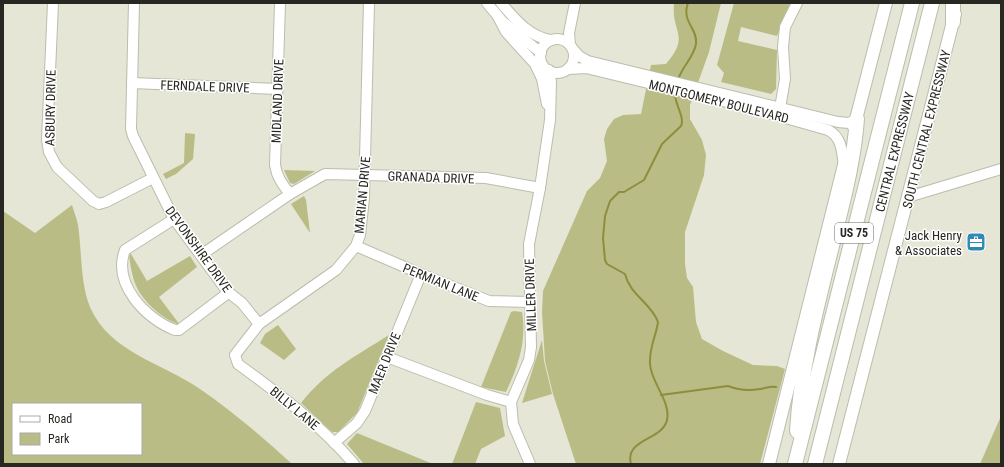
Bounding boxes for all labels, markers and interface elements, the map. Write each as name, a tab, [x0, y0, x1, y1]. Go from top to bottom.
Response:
street label: SOUTH CENTRAL EXPRESSWAY	[900, 48, 953, 210]
street label: MIDLAND DRIVE	[269, 59, 286, 143]
street label: ASBURY DRIVE	[42, 70, 59, 146]
street label: FERNDALE DRIVE	[160, 77, 250, 96]
street label: MONTGOMERY BOULEVARD	[647, 77, 790, 126]
street label: CENTRAL EXPRESSWAY	[872, 90, 917, 214]
street label: MARIAN DRIVE	[352, 156, 373, 234]
street label: GRANADA DRIVE	[387, 168, 475, 187]
street label: DEVONSHIRE DRIVE	[162, 203, 235, 295]
road number: US 75	[835, 223, 873, 243]
place label: Jack Henry & Associates	[895, 228, 963, 258]
office icon: Jack Henry & Associates	[965, 231, 987, 253]
street label: MILLER DRIVE	[522, 258, 539, 332]
street label: PERMIAN LANE	[401, 260, 481, 305]
street label: MAER DRIVE	[365, 330, 404, 396]
street label: BILLY LANE	[267, 384, 322, 433]
legend	[12, 403, 142, 455]
text: Road	[48, 412, 72, 426]
text: Park	[48, 432, 70, 446]

